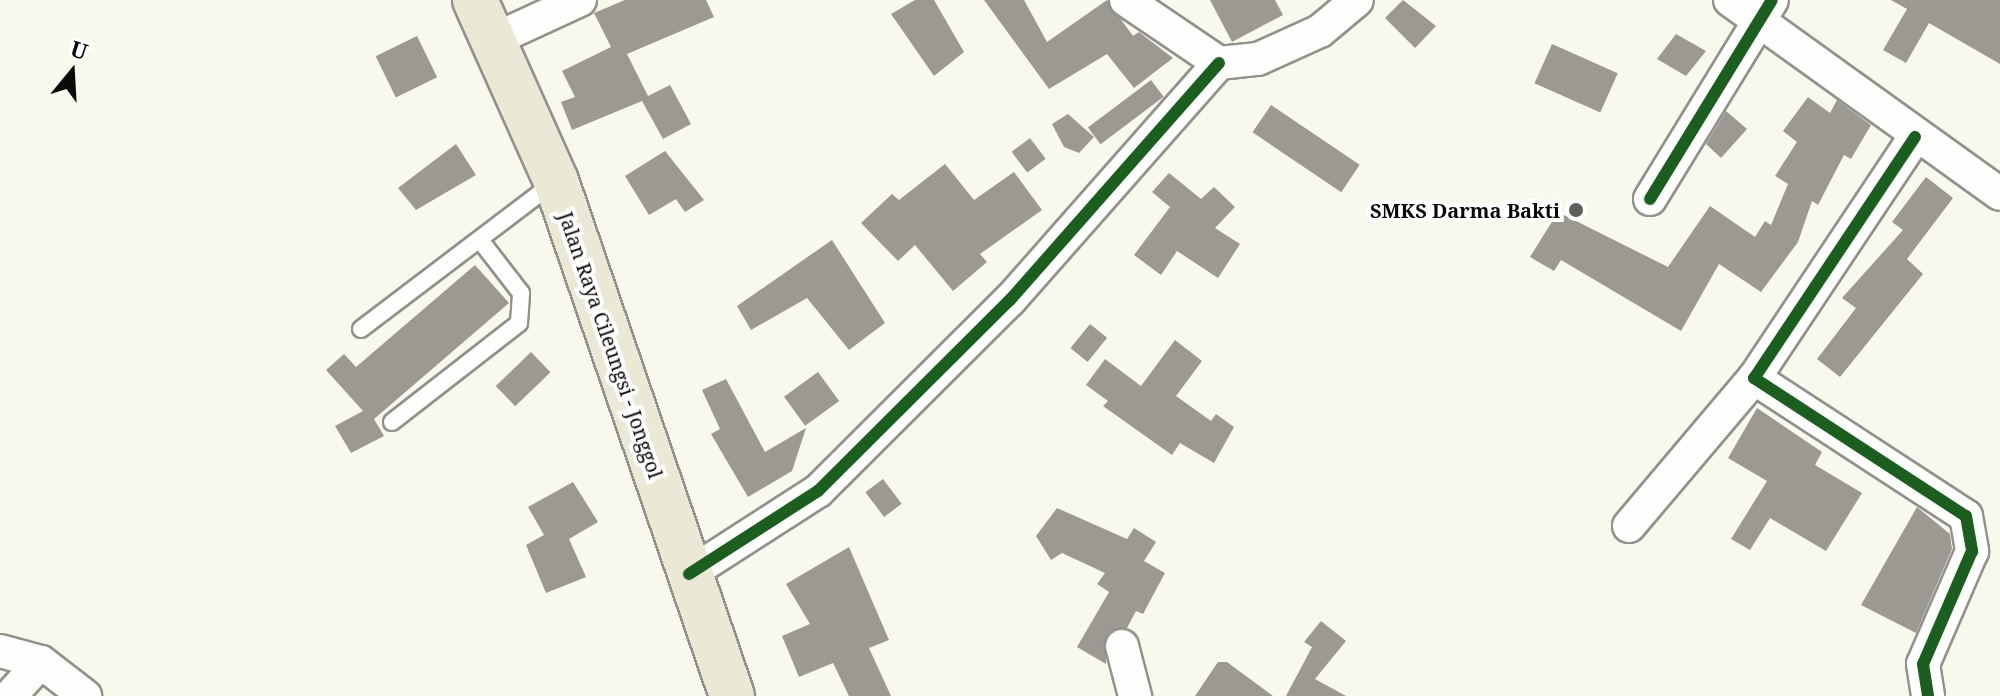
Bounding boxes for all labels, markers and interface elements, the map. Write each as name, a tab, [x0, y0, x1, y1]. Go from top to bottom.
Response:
north arrow	[32, 32, 112, 112]
text: U	[67, 32, 92, 66]
place label: SMKS Darma Bakti	[1370, 198, 1560, 222]
marker: SMKS Darma Bakti	[1567, 201, 1585, 219]
street label: Jalan Raya Cileungsi - Jonggol	[554, 208, 668, 482]

